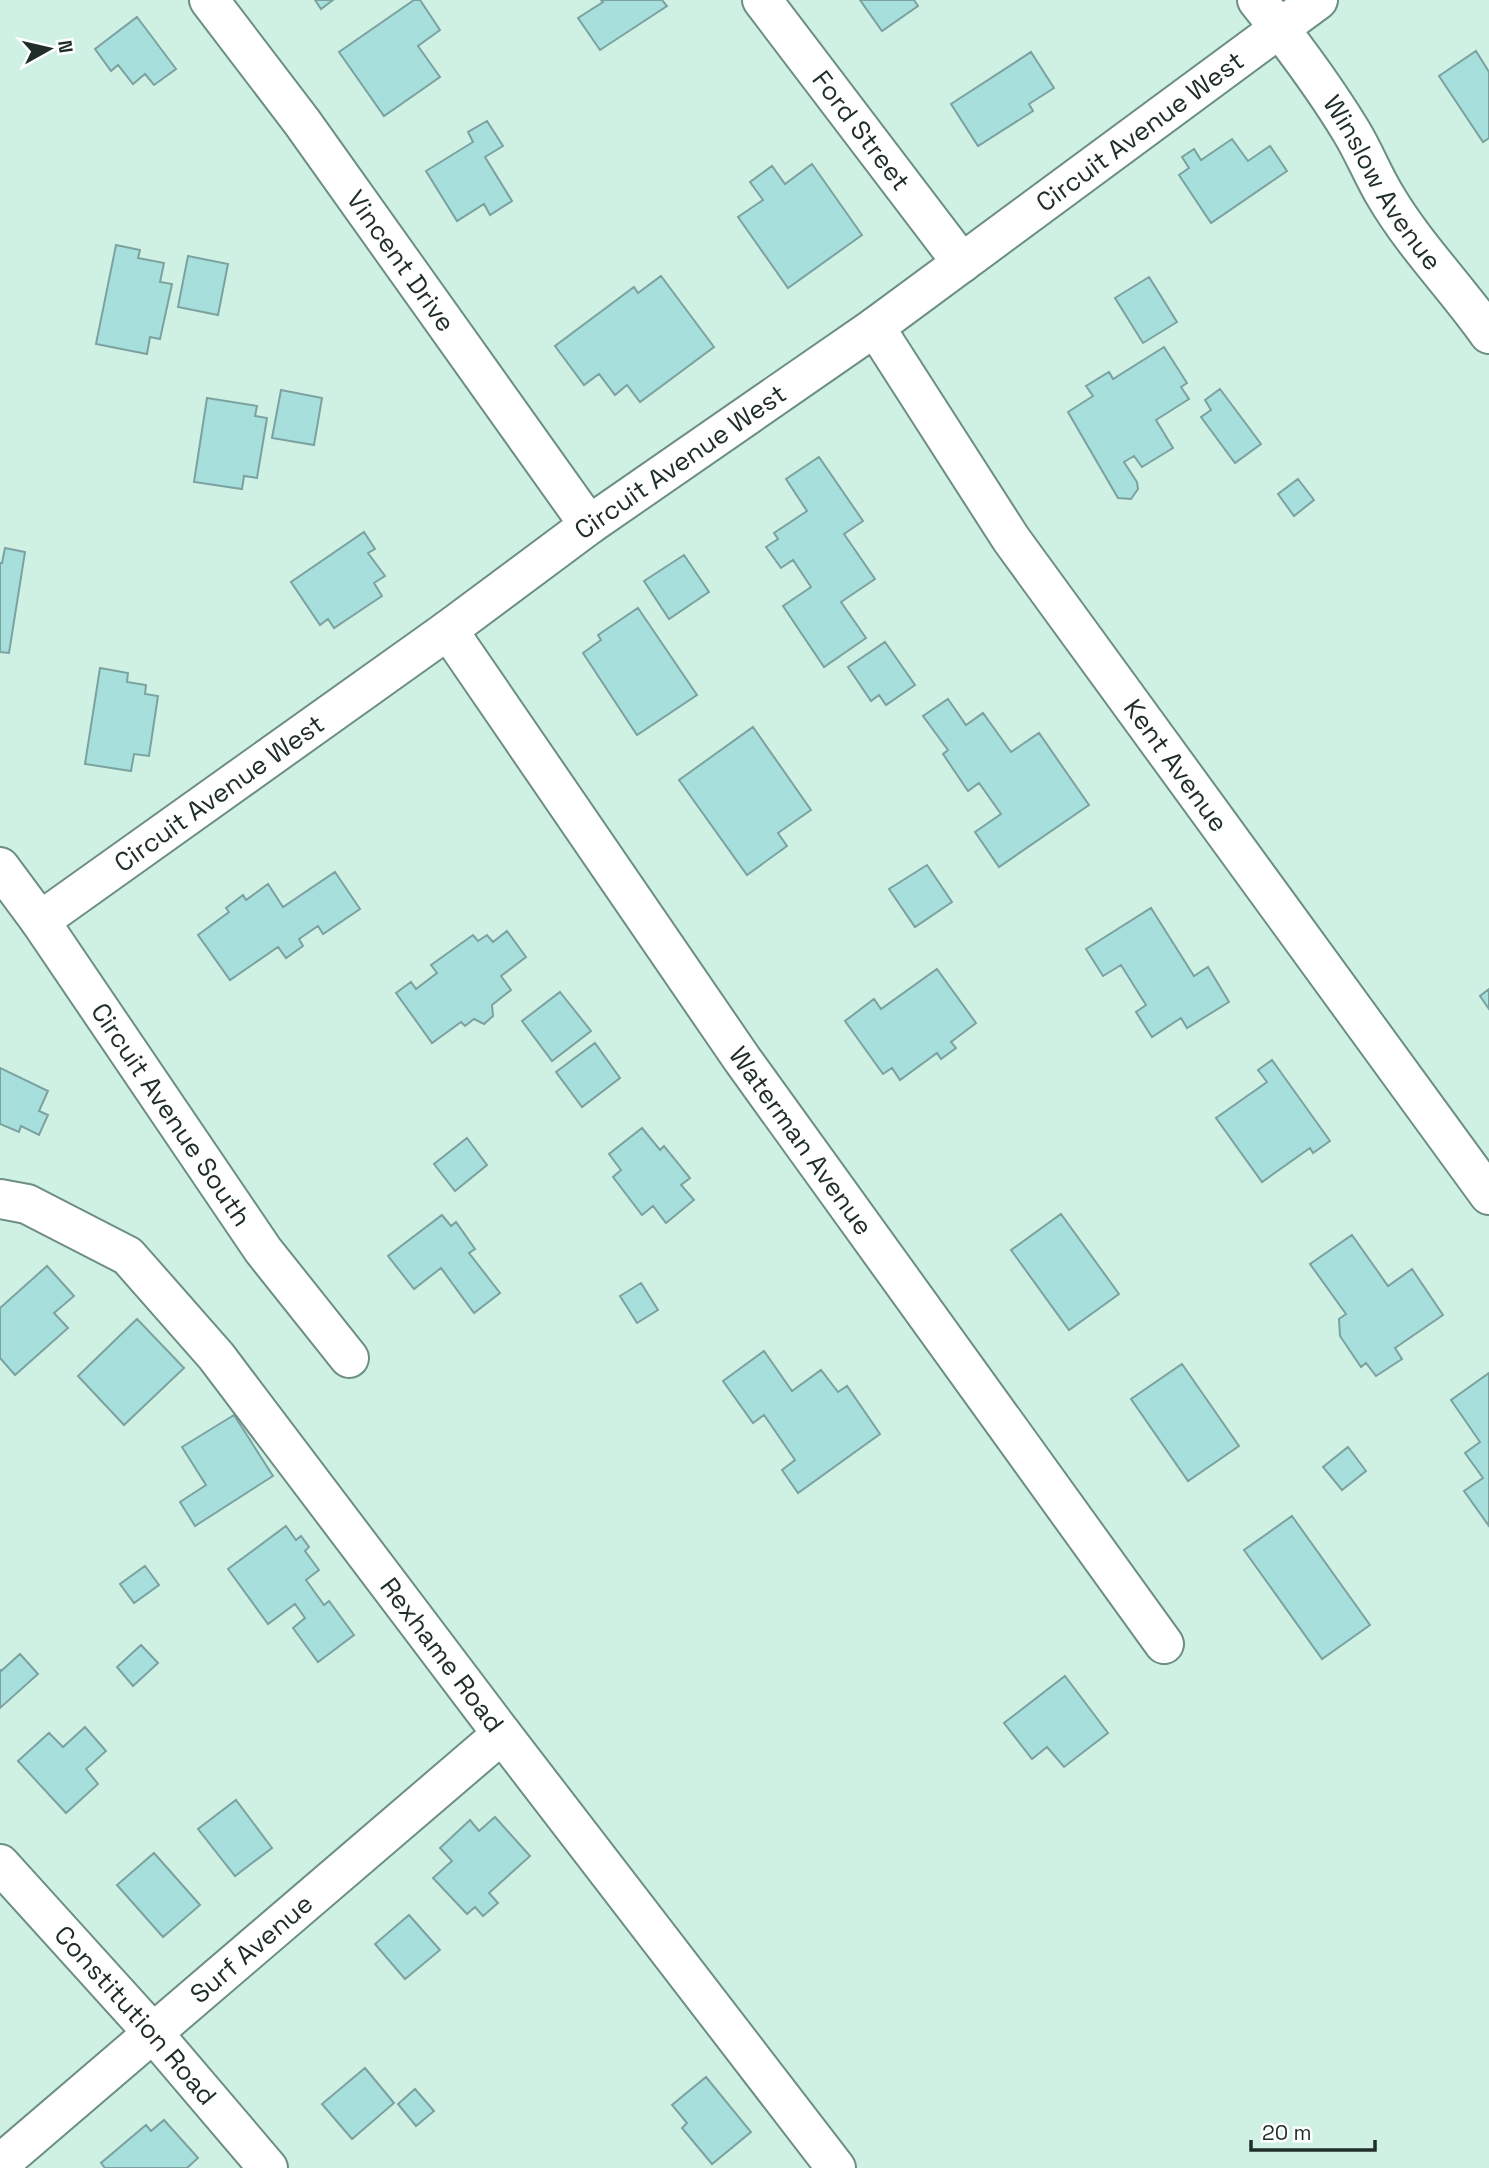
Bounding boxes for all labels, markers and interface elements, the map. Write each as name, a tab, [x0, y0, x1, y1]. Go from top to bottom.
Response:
north arrow	[14, 14, 84, 84]
text: N	[52, 39, 79, 55]
street label: Circuit Avenue West	[1029, 44, 1251, 219]
street label: Ford Street	[805, 64, 918, 197]
street label: Winslow Avenue	[1316, 89, 1450, 277]
street label: Vincent Drive	[339, 184, 463, 338]
street label: Circuit Avenue West	[568, 377, 793, 547]
street label: Kent Avenue	[1116, 692, 1236, 839]
street label: Circuit Avenue West	[107, 707, 331, 880]
street label: Circuit Avenue South	[83, 996, 259, 1233]
street label: Waterman Avenue	[721, 1040, 881, 1242]
street label: Rexhame Road	[373, 1571, 512, 1739]
street label: Surf Avenue	[183, 1887, 320, 2011]
street label: Constitution Road	[47, 1918, 224, 2112]
scale bar	[1251, 2108, 1375, 2152]
text: 20 m	[1262, 2119, 1312, 2146]

